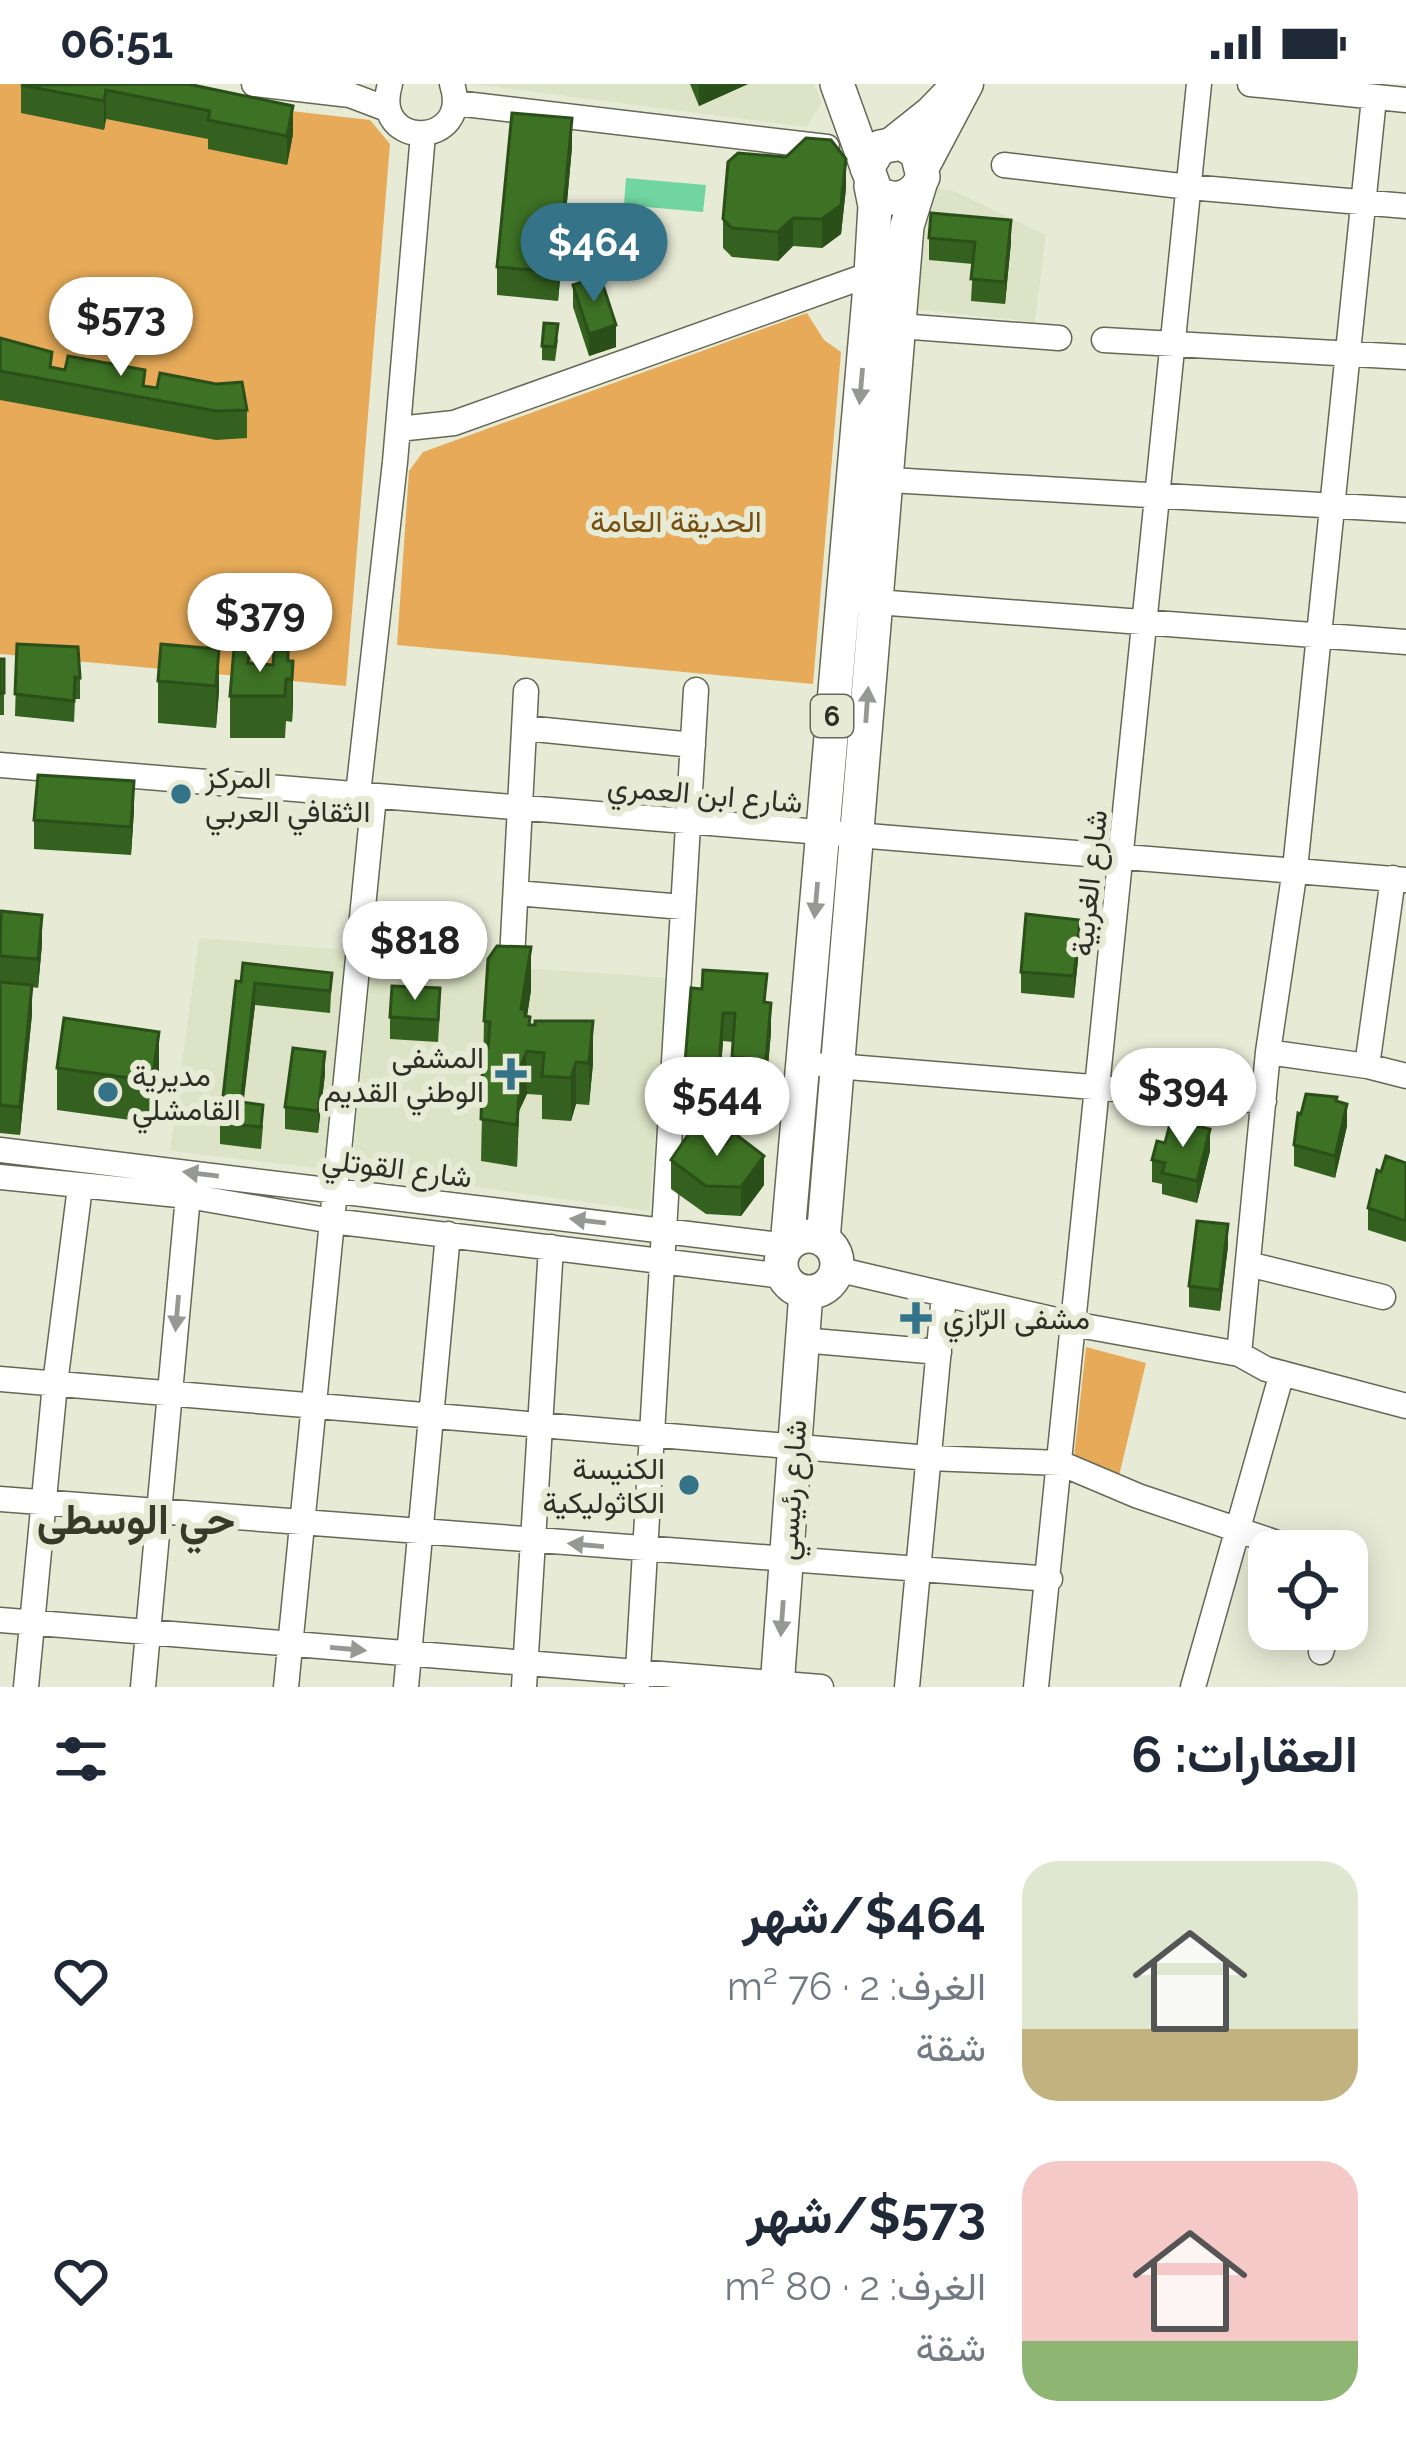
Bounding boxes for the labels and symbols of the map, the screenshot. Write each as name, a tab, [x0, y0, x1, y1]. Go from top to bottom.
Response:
pin: $464	[523, 203, 665, 305]
pin: $573	[50, 277, 192, 379]
one-way arrow	[851, 368, 870, 405]
park label: الحديقة العامة	[590, 504, 762, 539]
pin: $379	[189, 573, 331, 675]
one-way arrow	[858, 686, 877, 723]
road number: 6	[811, 695, 853, 737]
place label: المركز الثقافي العربي	[204, 760, 370, 836]
street label: شارع ابن العمري	[605, 768, 804, 827]
marker: المركز الثقافي العربي	[168, 781, 194, 807]
street label: شارع الغربية	[1064, 808, 1117, 958]
one-way arrow	[807, 882, 826, 919]
pin: $818	[344, 901, 486, 1003]
place label: المشفى الوطني القديم	[323, 1040, 484, 1116]
pin: $394	[1112, 1048, 1254, 1150]
pin: $544	[646, 1057, 788, 1159]
place label: مديرية القامشلي	[132, 1058, 241, 1134]
marker: المشفى الوطني القديم	[495, 1058, 527, 1090]
marker: مديرية القامشلي	[95, 1079, 121, 1105]
street label: شارع القوتلي	[319, 1141, 474, 1202]
one-way arrow	[182, 1165, 219, 1184]
one-way arrow	[569, 1211, 606, 1230]
one-way arrow	[167, 1294, 186, 1332]
place label: مشفى الرّازي	[943, 1301, 1090, 1343]
marker: مشفى الرّازي	[900, 1302, 932, 1334]
street label: شارع رئيسي	[769, 1418, 820, 1562]
place label: الكنيسة الكاثوليكية	[542, 1451, 665, 1521]
marker: الكنيسة الكاثوليكية	[676, 1472, 702, 1498]
district label: حي الوسطى	[37, 1495, 235, 1554]
one-way arrow	[567, 1535, 604, 1554]
one-way arrow	[772, 1600, 791, 1637]
one-way arrow	[330, 1639, 367, 1658]

